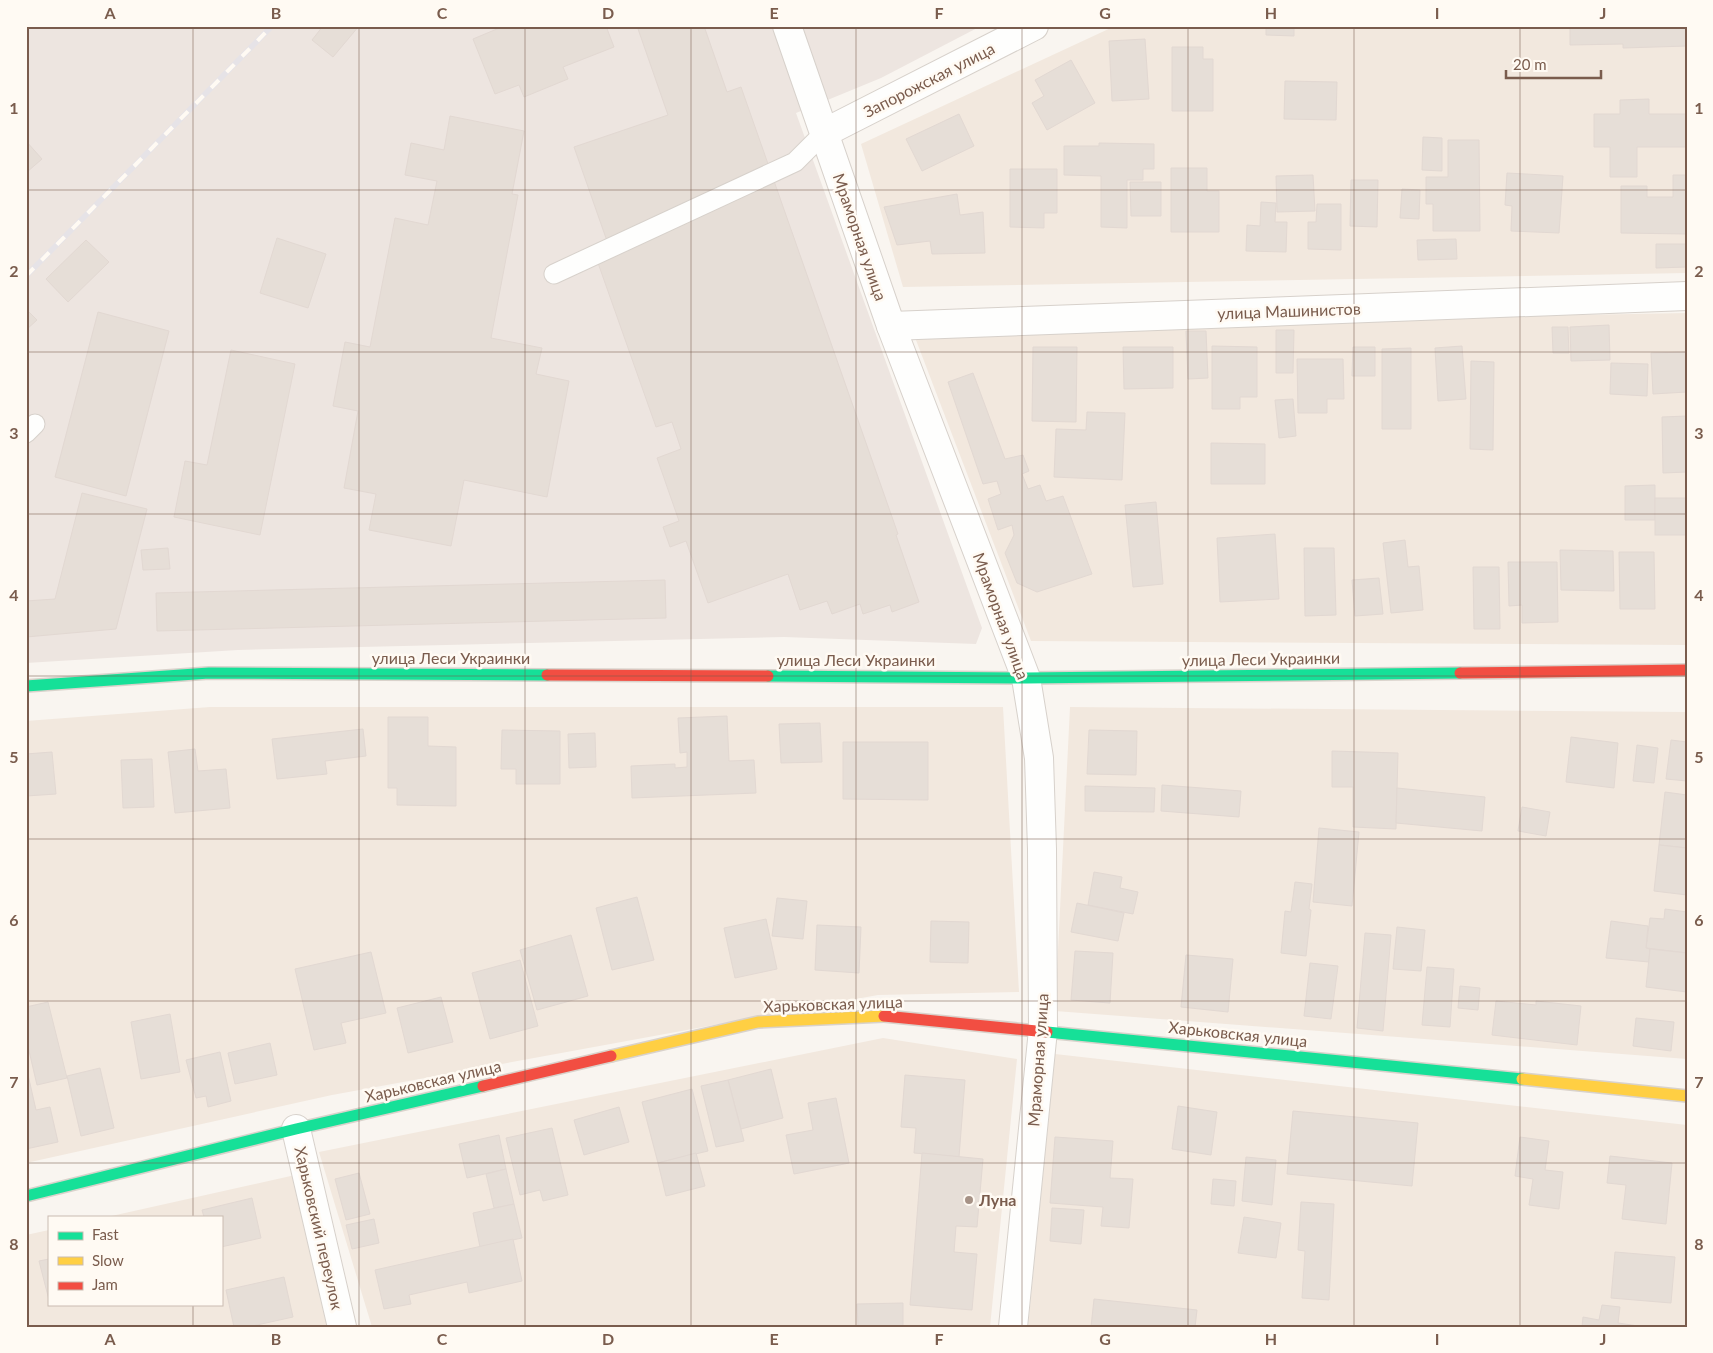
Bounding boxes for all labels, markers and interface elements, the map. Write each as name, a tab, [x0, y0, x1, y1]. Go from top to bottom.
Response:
text: A	[103, 3, 116, 22]
text: B	[271, 3, 281, 22]
text: C	[437, 3, 448, 22]
text: D	[602, 3, 614, 22]
text: E	[769, 3, 779, 22]
text: F	[934, 3, 944, 22]
text: G	[1099, 3, 1111, 22]
text: H	[1265, 3, 1277, 22]
text: I	[1435, 3, 1439, 22]
text: J	[1600, 3, 1606, 22]
street label: Запорожская улица	[860, 38, 998, 121]
scale bar	[1506, 48, 1600, 80]
text: 20 m	[1513, 55, 1547, 73]
text: 1	[9, 98, 19, 117]
text: 1	[1694, 98, 1704, 117]
street label: Мраморная улица	[830, 171, 891, 303]
text: 2	[9, 261, 19, 280]
text: 2	[1694, 261, 1704, 280]
street label: улица Машинистов	[1217, 299, 1361, 322]
text: 3	[9, 423, 19, 442]
text: 3	[1694, 423, 1704, 442]
street label: Мраморная улица	[970, 550, 1033, 682]
text: 4	[9, 585, 19, 604]
text: 4	[1694, 585, 1704, 604]
street label: улица Леси Украинки	[372, 648, 530, 667]
street label: улица Леси Украинки	[1182, 648, 1340, 669]
street label: улица Леси Украинки	[777, 650, 935, 669]
text: 5	[9, 747, 19, 766]
text: 5	[1694, 747, 1704, 766]
text: 6	[9, 910, 19, 929]
text: 6	[1694, 910, 1704, 929]
street label: Харьковская улица	[763, 992, 903, 1015]
street label: Мраморная улица	[1023, 993, 1052, 1127]
street label: Харьковская улица	[1168, 1017, 1308, 1050]
street label: Харьковская улица	[363, 1056, 503, 1105]
text: 7	[9, 1072, 19, 1091]
text: 7	[1694, 1072, 1704, 1091]
street label: Харьковский переулок	[291, 1144, 348, 1312]
place label: Луна	[978, 1190, 1016, 1209]
marker: Луна	[963, 1194, 975, 1206]
legend	[48, 1216, 222, 1306]
text: Fast	[92, 1225, 119, 1243]
text: 8	[9, 1234, 19, 1253]
text: 8	[1694, 1234, 1704, 1253]
text: Slow	[92, 1251, 124, 1269]
text: Jam	[92, 1275, 118, 1293]
text: A	[103, 1329, 116, 1348]
text: B	[271, 1329, 281, 1348]
text: C	[437, 1329, 448, 1348]
text: D	[602, 1329, 614, 1348]
text: E	[769, 1329, 779, 1348]
text: F	[934, 1329, 944, 1348]
text: G	[1099, 1329, 1111, 1348]
text: H	[1265, 1329, 1277, 1348]
text: I	[1435, 1329, 1439, 1348]
text: J	[1600, 1329, 1606, 1348]

